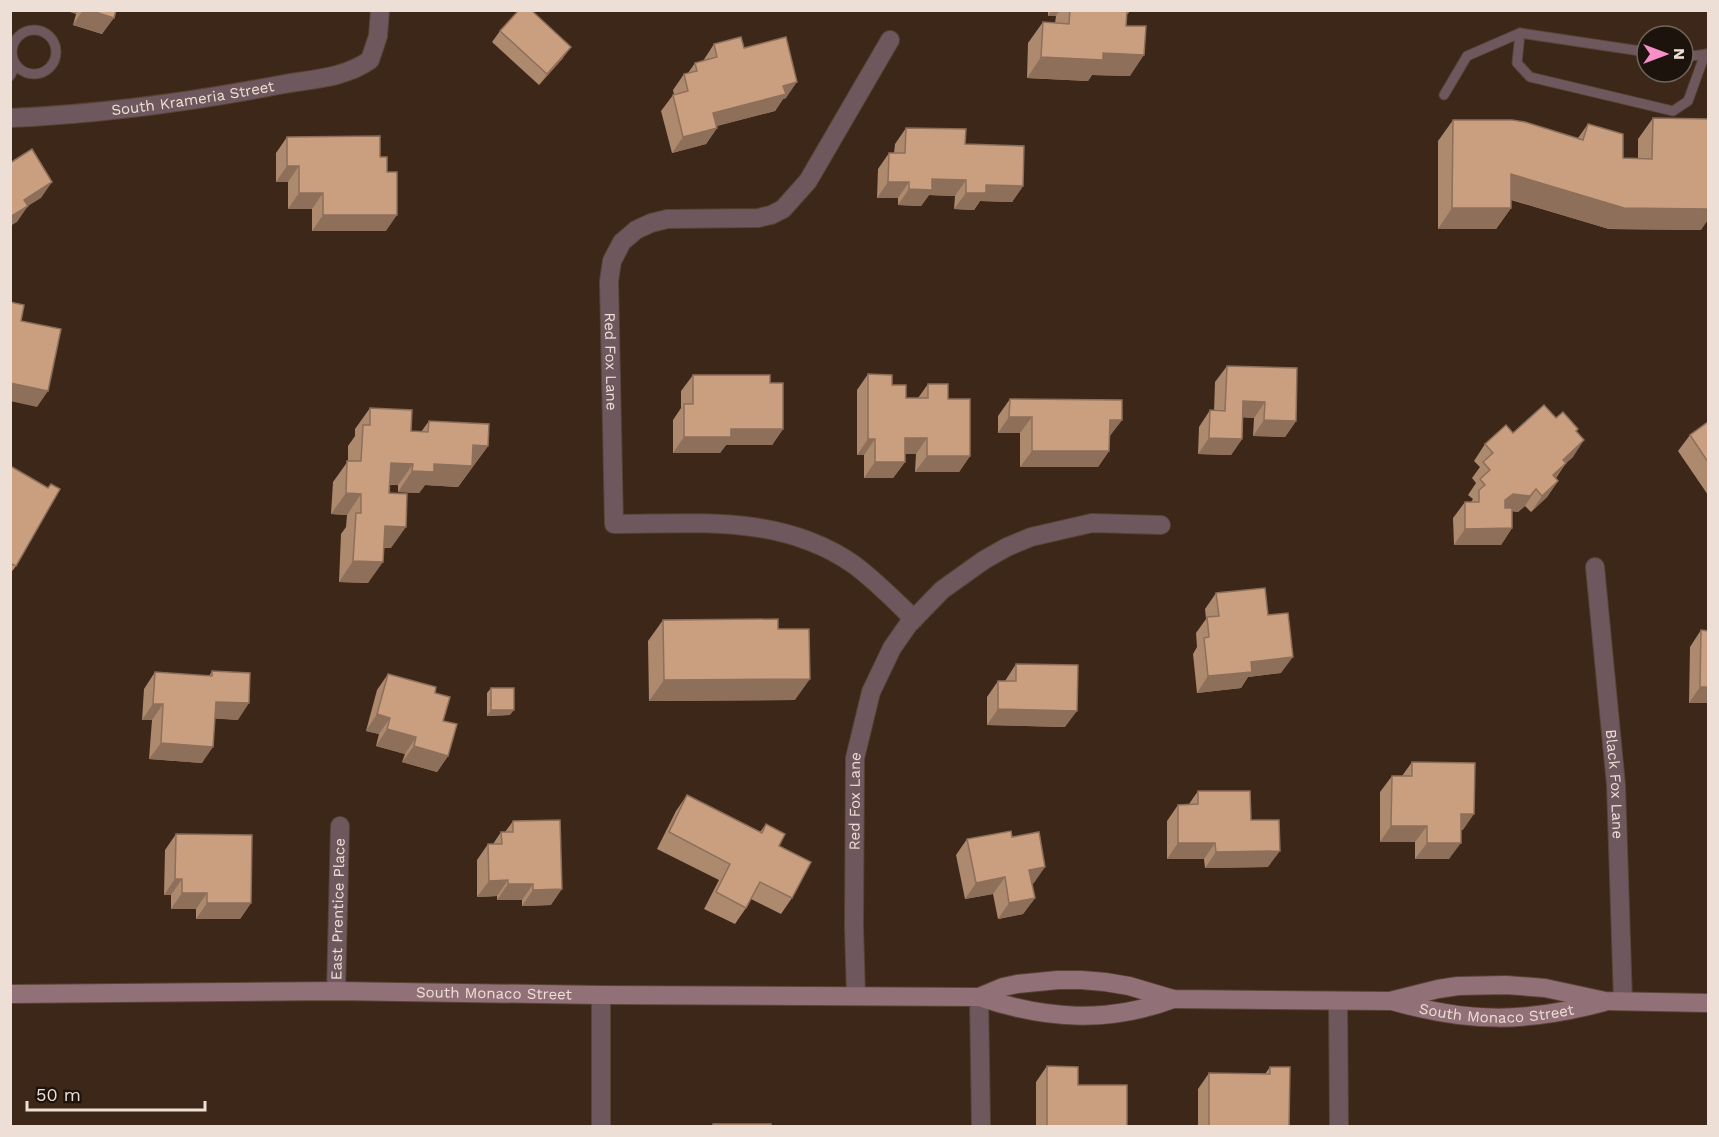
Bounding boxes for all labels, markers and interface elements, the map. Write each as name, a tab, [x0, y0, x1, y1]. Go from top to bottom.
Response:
north arrow	[1635, 24, 1695, 84]
text: N	[1670, 48, 1689, 60]
street label: South Krameria Street	[111, 77, 276, 119]
street label: Red Fox Lane	[601, 312, 621, 411]
street label: Black Fox Lane	[1602, 728, 1627, 839]
street label: Red Fox Lane	[845, 750, 865, 850]
street label: East Prentice Place	[327, 838, 349, 980]
street label: South Monaco Street	[416, 983, 573, 1004]
street label: South Monaco Street	[1417, 999, 1576, 1027]
scale bar	[27, 1074, 206, 1112]
text: 50 m	[36, 1084, 81, 1105]

